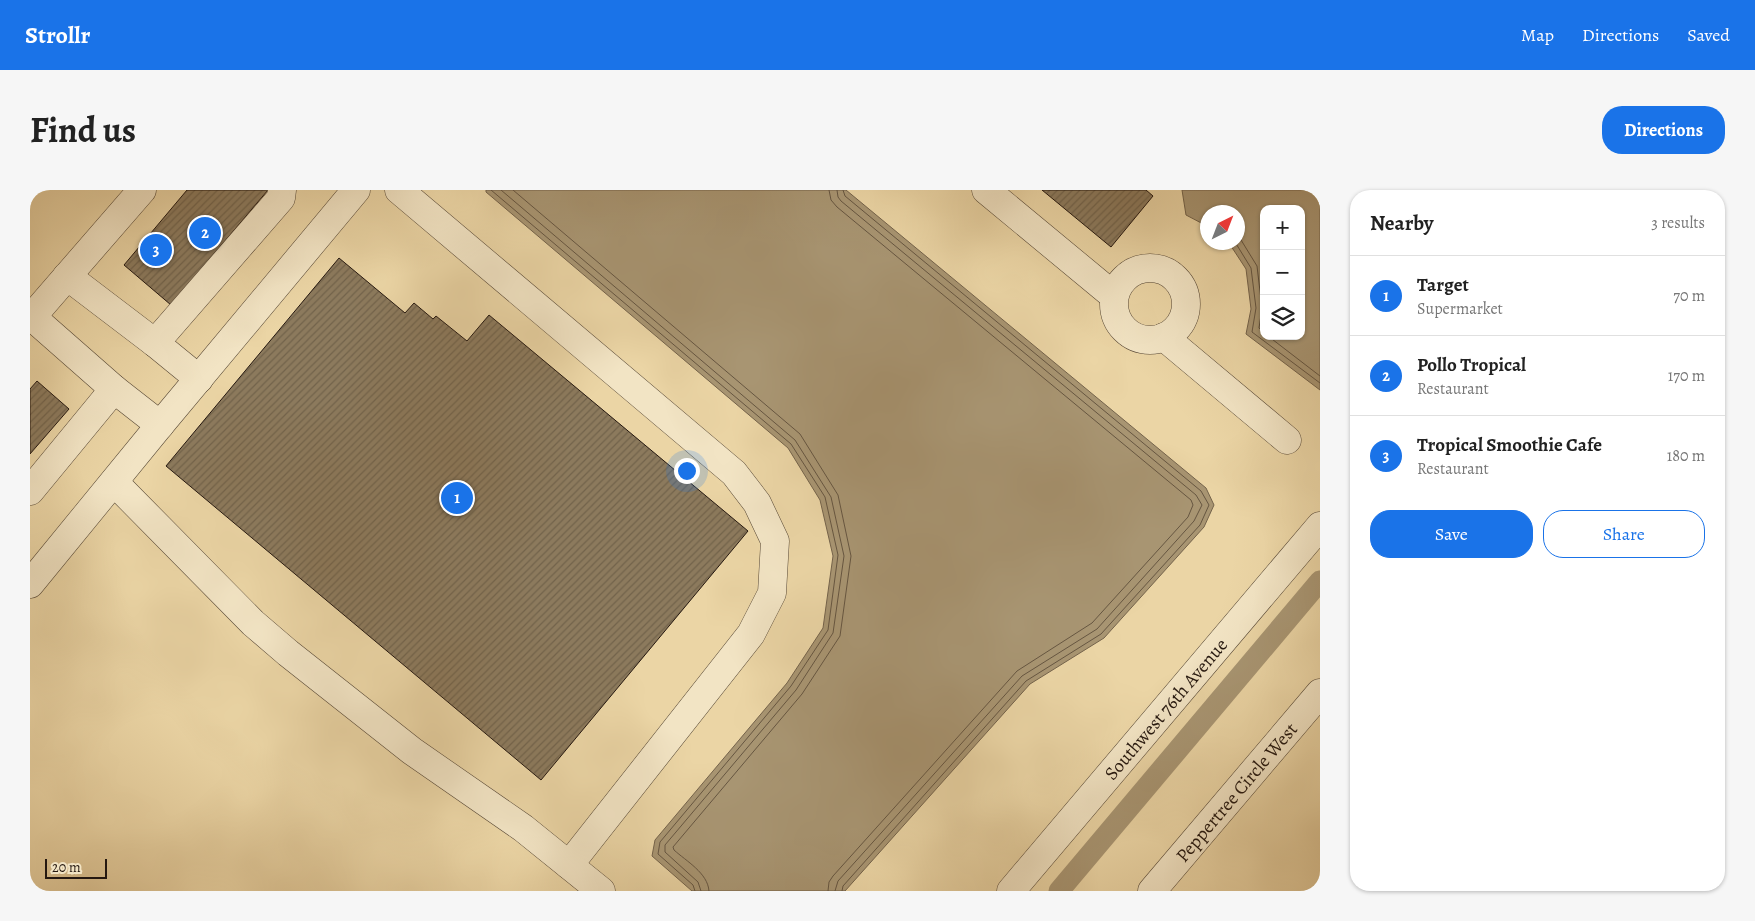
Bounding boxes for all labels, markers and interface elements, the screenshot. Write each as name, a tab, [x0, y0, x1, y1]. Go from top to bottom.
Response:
text: Strollr	[25, 19, 90, 51]
text: Map	[1521, 23, 1554, 47]
text: Directions	[1582, 23, 1659, 47]
text: Saved	[1687, 23, 1730, 47]
text: Find us	[30, 106, 136, 154]
button: Directions	[1602, 106, 1725, 154]
north arrow	[1200, 205, 1245, 250]
map controls	[1260, 205, 1305, 340]
button: +	[1260, 205, 1305, 250]
text: Nearby	[1370, 209, 1433, 237]
text: 3 results	[1651, 212, 1705, 234]
pin: 2	[189, 214, 221, 252]
pin: 3	[140, 231, 172, 269]
button: −	[1260, 250, 1305, 295]
text: Target	[1417, 272, 1469, 298]
text: 1	[1383, 285, 1389, 307]
text: 70 m	[1673, 285, 1705, 307]
button: layers	[1260, 295, 1305, 340]
text: Supermarket	[1417, 298, 1503, 320]
text: Pollo Tropical	[1417, 352, 1526, 378]
text: 2	[1382, 365, 1390, 387]
text: 170 m	[1668, 365, 1705, 387]
text: Restaurant	[1417, 378, 1489, 400]
text: Tropical Smoothie Cafe	[1417, 432, 1602, 458]
text: 3	[1383, 445, 1389, 467]
text: 180 m	[1667, 445, 1705, 467]
your location	[674, 458, 700, 484]
text: Restaurant	[1417, 458, 1489, 480]
pin: 1	[441, 479, 473, 517]
button: Save	[1370, 510, 1533, 558]
button: Share	[1543, 510, 1705, 558]
street label: Southwest 76th Avenue	[1099, 633, 1234, 786]
street label: Peppertree Circle West	[1170, 717, 1304, 868]
scale bar	[45, 856, 108, 879]
text: 20 m	[52, 858, 81, 877]

